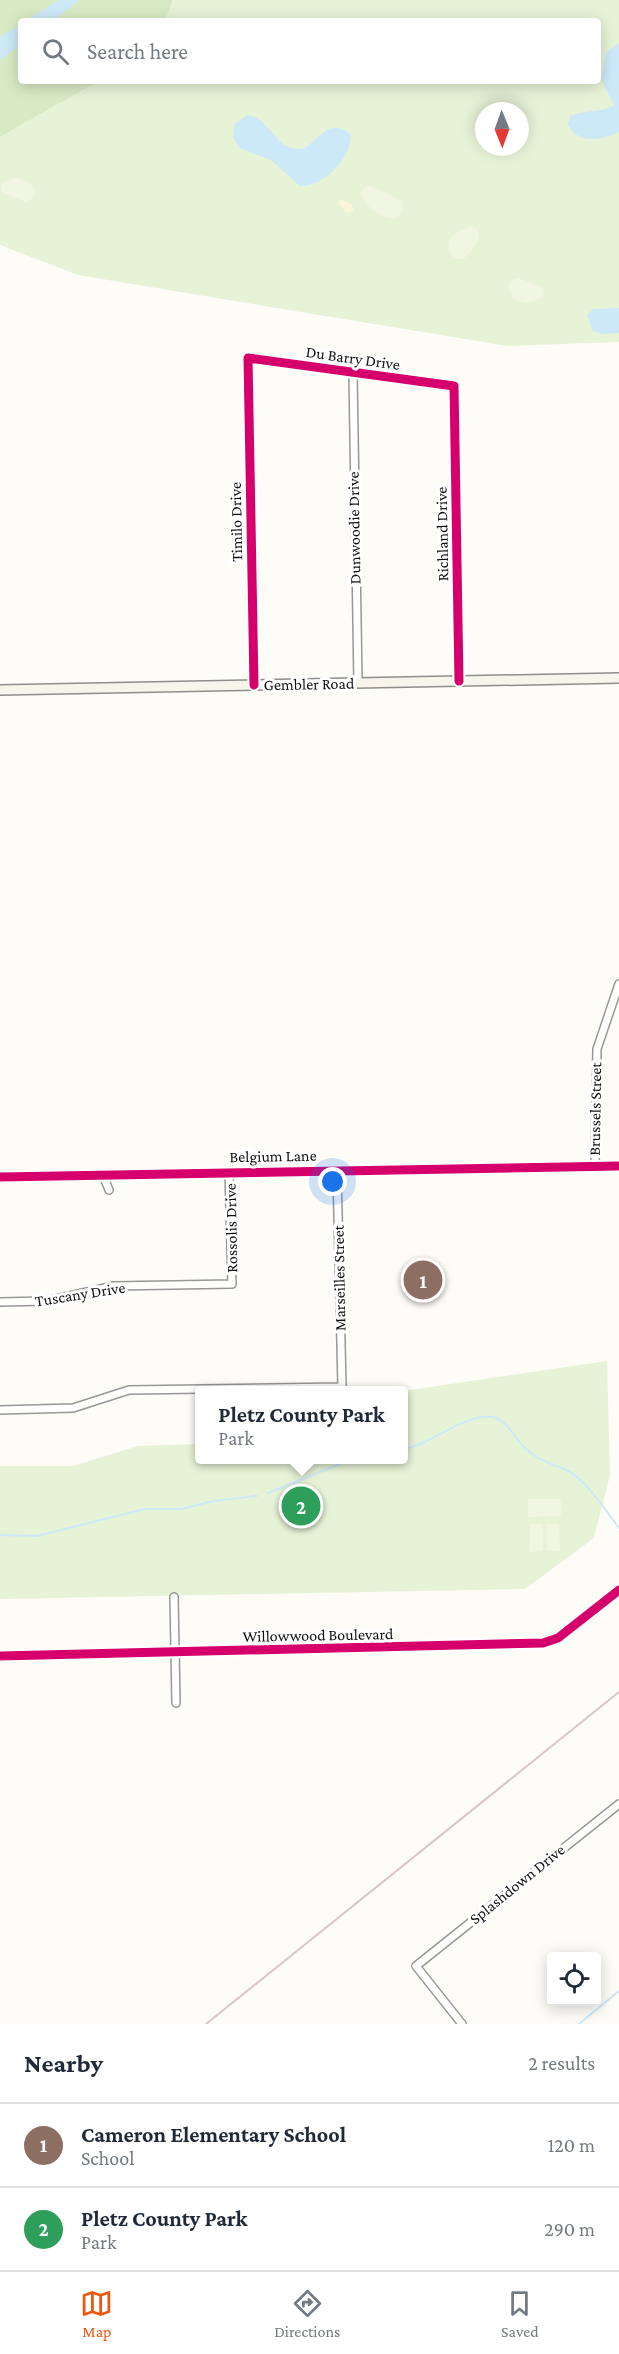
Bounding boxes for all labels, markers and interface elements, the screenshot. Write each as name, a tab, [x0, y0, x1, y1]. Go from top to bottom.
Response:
search box	[18, 18, 601, 84]
icon: search	[39, 35, 72, 68]
text: Search here	[87, 39, 188, 64]
north arrow	[475, 102, 529, 156]
street label: Du Barry Drive	[305, 343, 401, 374]
street label: Dunwoodie Drive	[345, 472, 363, 584]
street label: Timilo Drive	[227, 482, 245, 562]
street label: Richland Drive	[433, 487, 451, 581]
street label: Gembler Road	[264, 675, 355, 693]
street label: Brussels Street	[586, 1061, 604, 1156]
street label: Belgium Lane	[229, 1147, 317, 1166]
your location	[318, 1167, 347, 1196]
street label: Rossolis Drive	[222, 1183, 240, 1273]
street label: Marseilles Street	[330, 1224, 348, 1331]
pin: 1	[404, 1258, 442, 1302]
street label: Tuscany Drive	[34, 1278, 127, 1311]
popup	[195, 1386, 408, 1464]
text: Pletz County Park	[218, 1402, 385, 1427]
text: Park	[218, 1427, 254, 1449]
pin: 2	[282, 1484, 320, 1528]
street label: Willowwood Boulevard	[243, 1625, 394, 1645]
street label: Splashdown Drive	[466, 1841, 568, 1928]
map controls	[547, 1952, 601, 2006]
button: locate	[547, 1952, 601, 2006]
text: Nearby	[24, 2049, 103, 2078]
text: 2 results	[528, 2052, 595, 2074]
text: Cameron Elementary School	[81, 2122, 346, 2147]
text: 1	[40, 2134, 47, 2156]
text: 120 m	[548, 2134, 595, 2156]
text: School	[81, 2147, 134, 2169]
text: Pletz County Park	[81, 2206, 248, 2231]
text: 2	[38, 2218, 49, 2240]
text: 290 m	[544, 2218, 595, 2240]
text: Park	[81, 2231, 117, 2253]
tab: Map	[80, 2287, 113, 2340]
tab: Directions	[274, 2287, 340, 2340]
tab: Saved	[501, 2287, 539, 2340]

